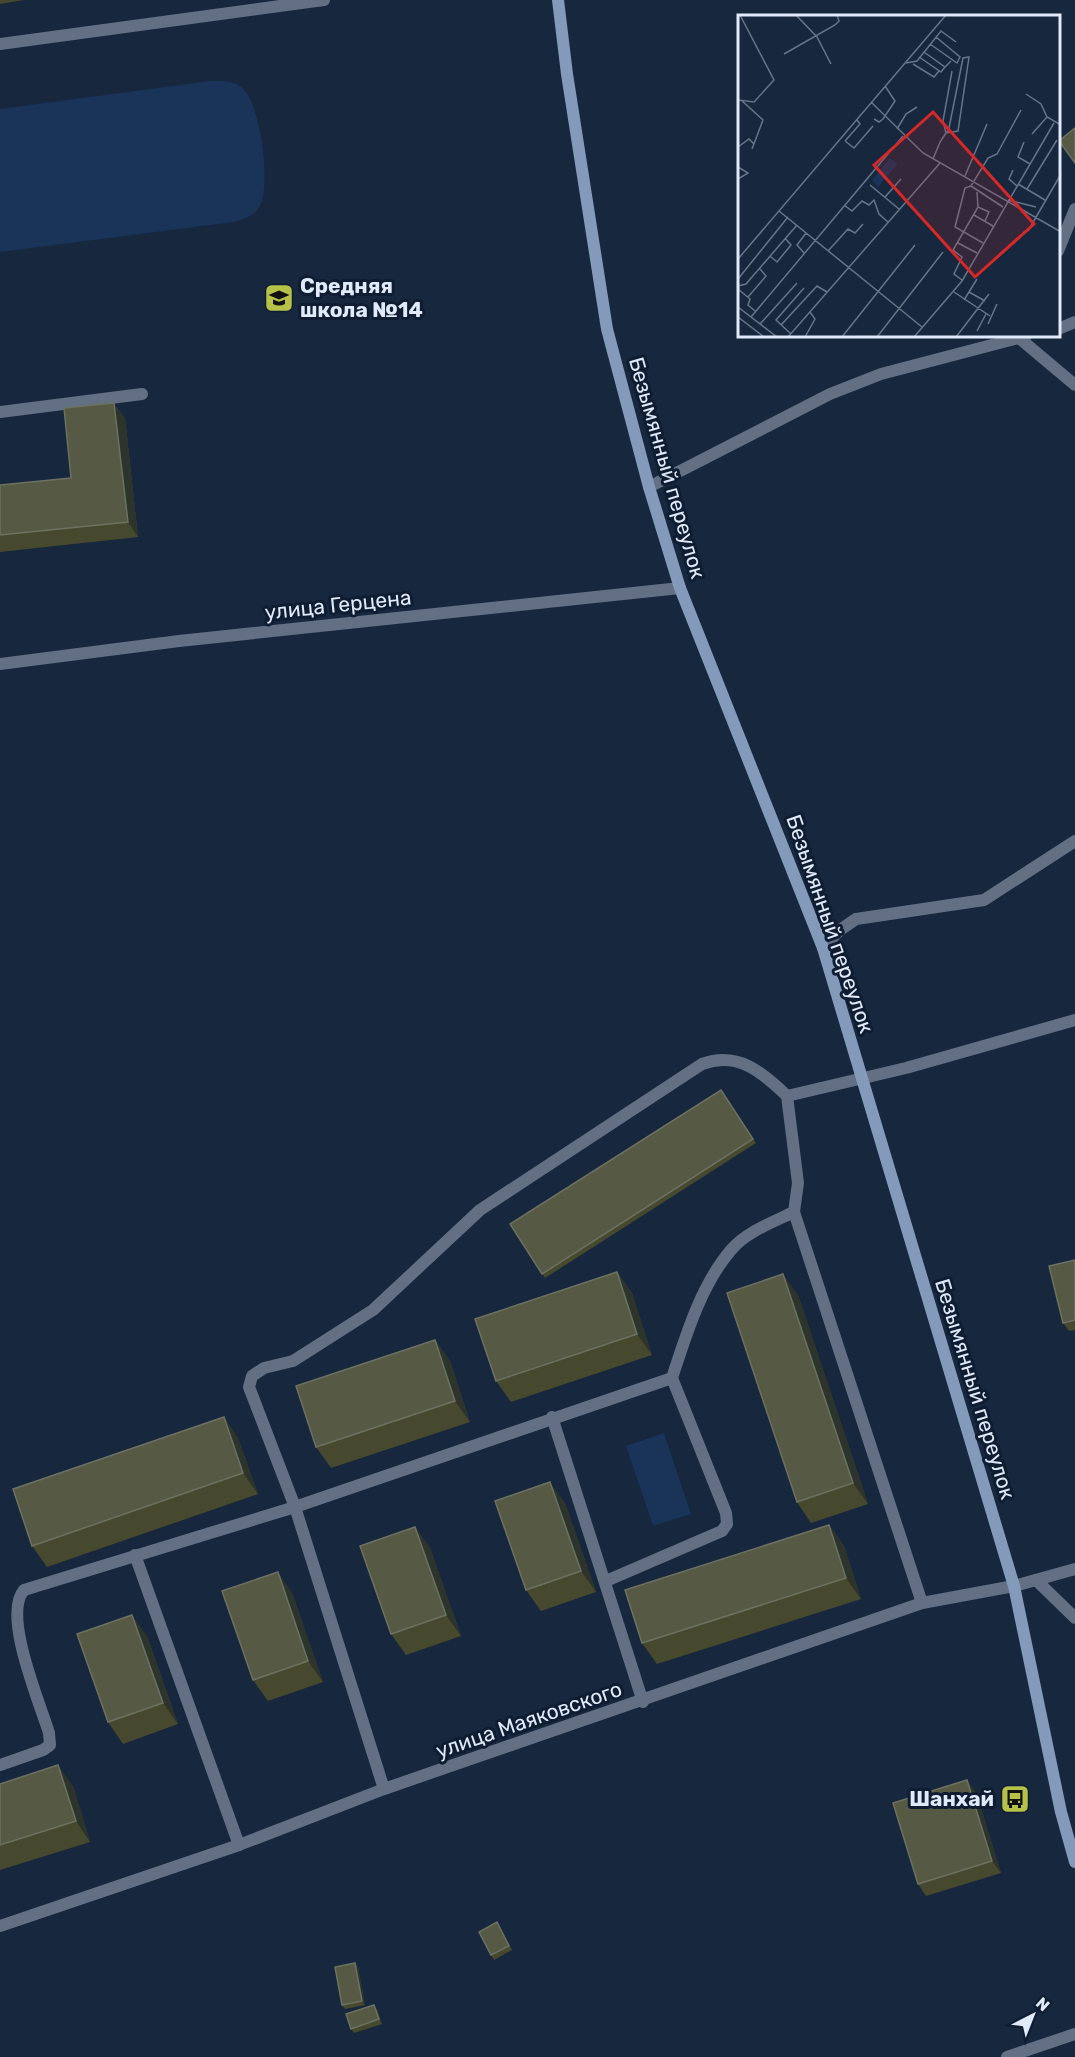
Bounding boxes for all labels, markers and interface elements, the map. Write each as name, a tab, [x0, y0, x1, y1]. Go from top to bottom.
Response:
inset map	[738, 15, 1060, 338]
place label: Средняя школа №14	[300, 273, 423, 322]
school or university icon: Средняя школа №14	[263, 282, 295, 314]
street label: Безымянный переулок	[624, 354, 711, 582]
street label: улица Герцена	[263, 584, 412, 625]
street label: Безымянный переулок	[781, 811, 880, 1036]
street label: Безымянный переулок	[930, 1276, 1021, 1502]
street label: улица Маяковского	[433, 1676, 625, 1763]
bus stop icon: Шанхай	[999, 1783, 1031, 1815]
place label: Шанхай	[909, 1786, 994, 1811]
north arrow	[1003, 1985, 1063, 2045]
text: N	[1032, 1993, 1053, 2015]

